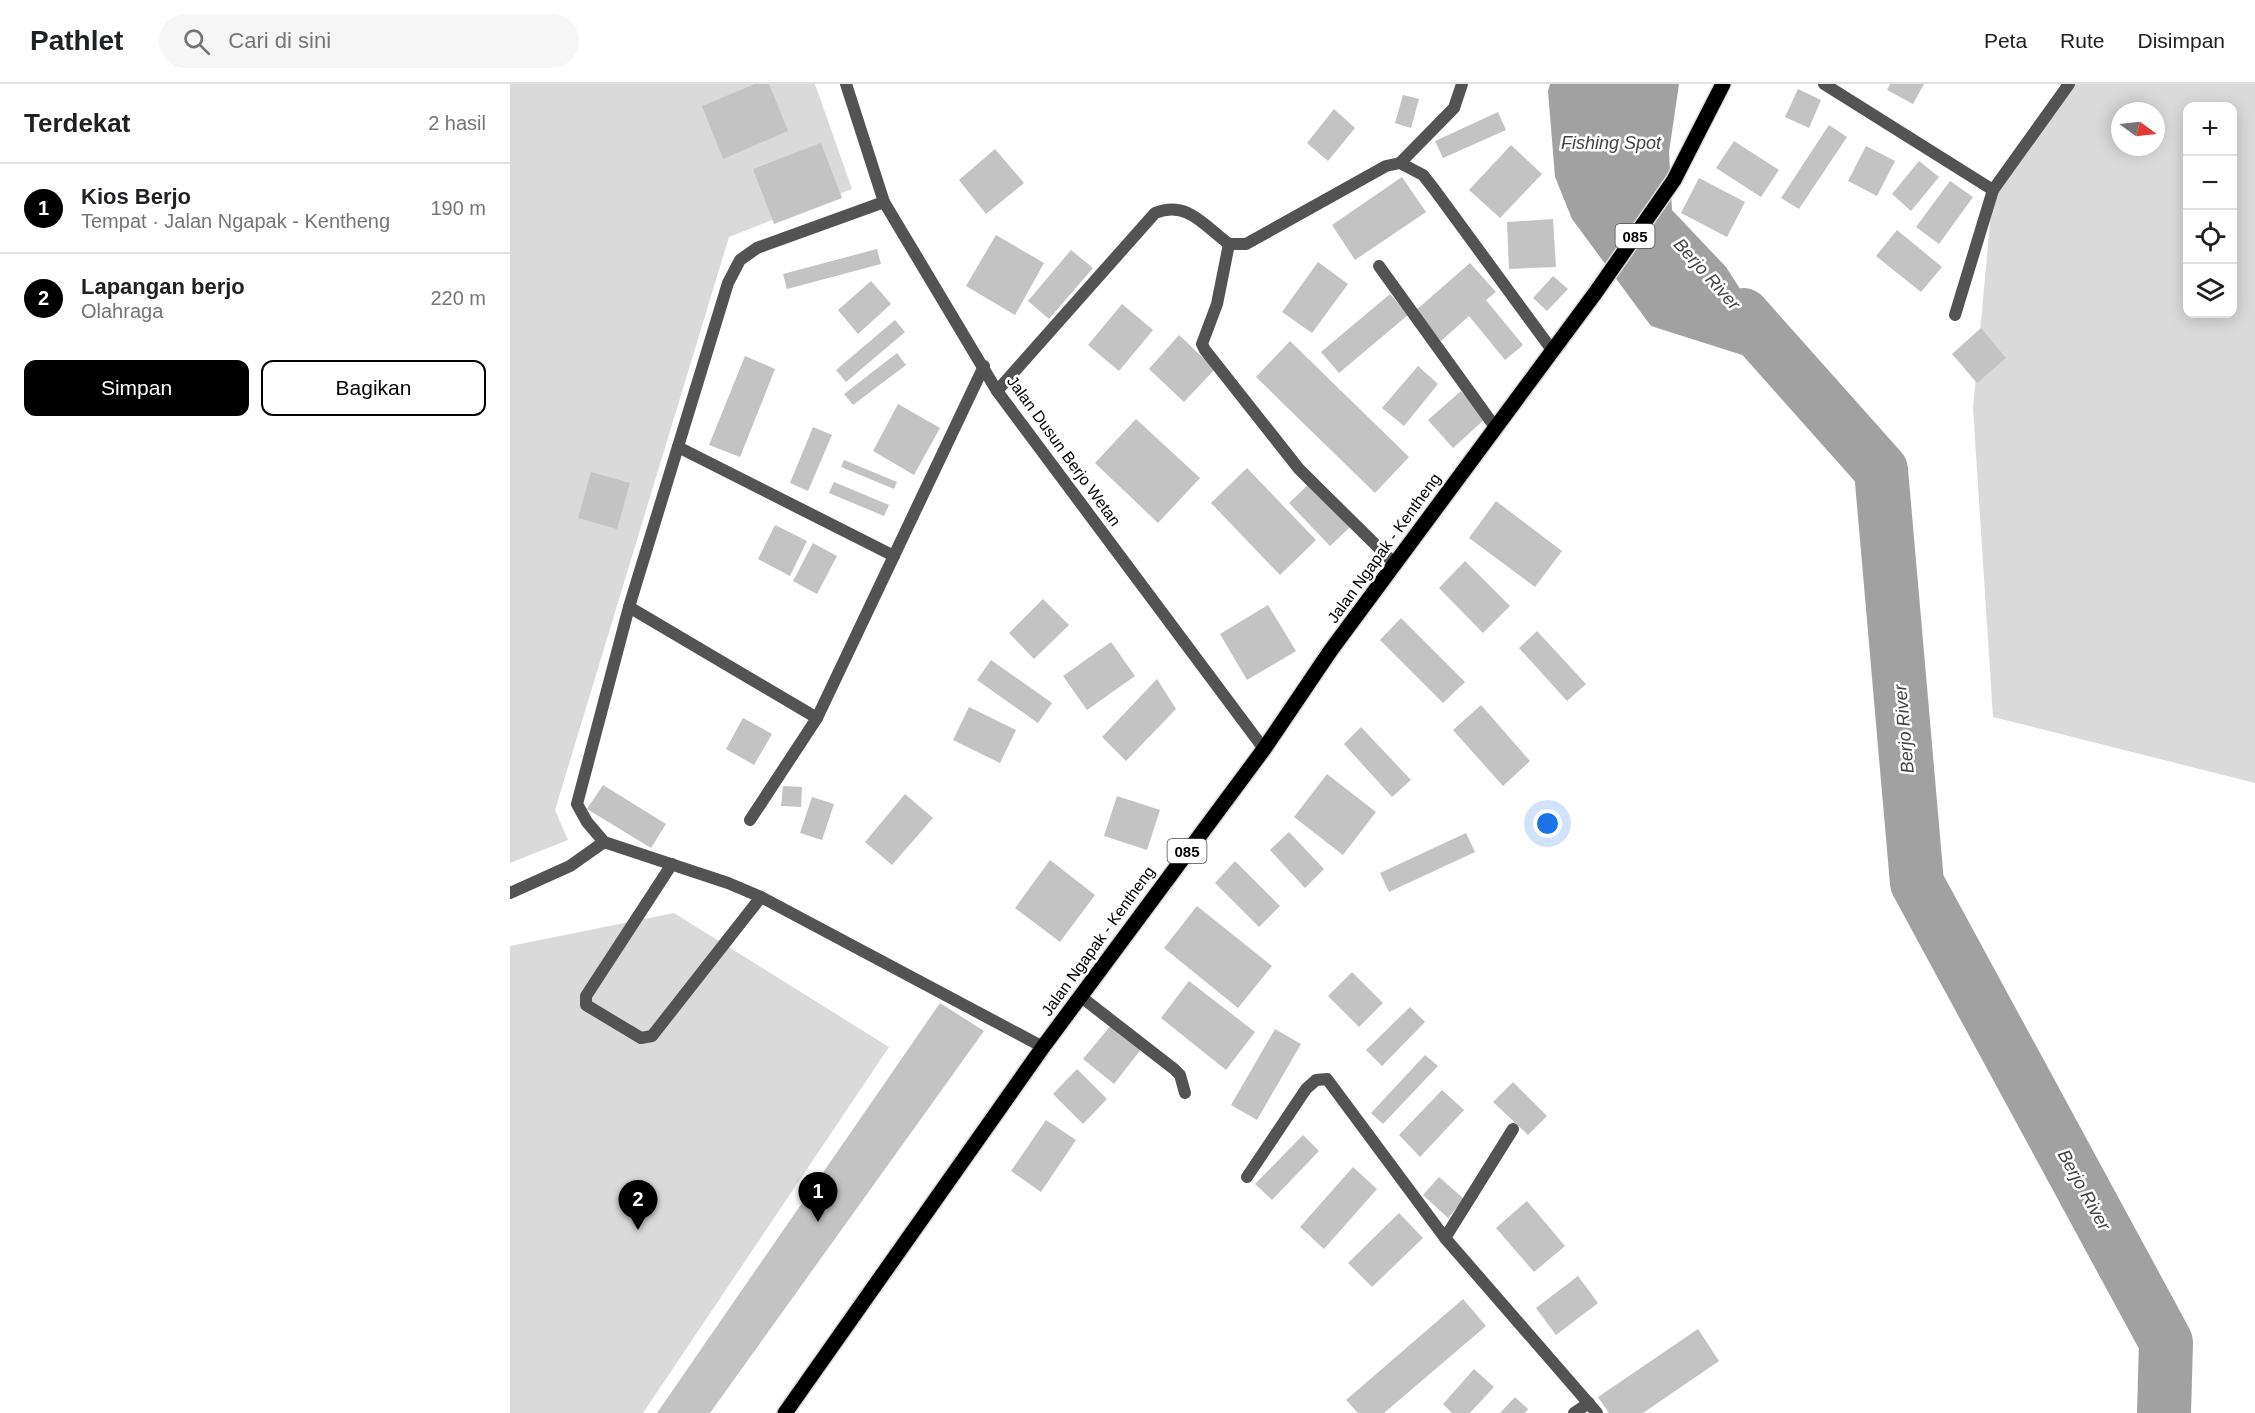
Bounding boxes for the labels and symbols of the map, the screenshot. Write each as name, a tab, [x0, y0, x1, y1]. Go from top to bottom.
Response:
north arrow	[2111, 102, 2165, 156]
water label: Fishing Spot	[1561, 133, 1662, 153]
road number: 085	[1616, 224, 1654, 248]
water label: Berjo River	[1670, 234, 1745, 315]
street label: Jalan Dusun Berjo Wetan	[1004, 373, 1124, 529]
street label: Jalan Ngapak - Kentheng	[1324, 470, 1444, 626]
water label: Berjo River	[1890, 683, 1918, 774]
your location	[1533, 809, 1562, 838]
road number: 085	[1168, 839, 1206, 863]
street label: Jalan Ngapak - Kentheng	[1038, 863, 1158, 1019]
water label: Berjo River	[2054, 1146, 2115, 1235]
pin: 1	[798, 1172, 838, 1222]
pin: 2	[618, 1180, 658, 1230]

